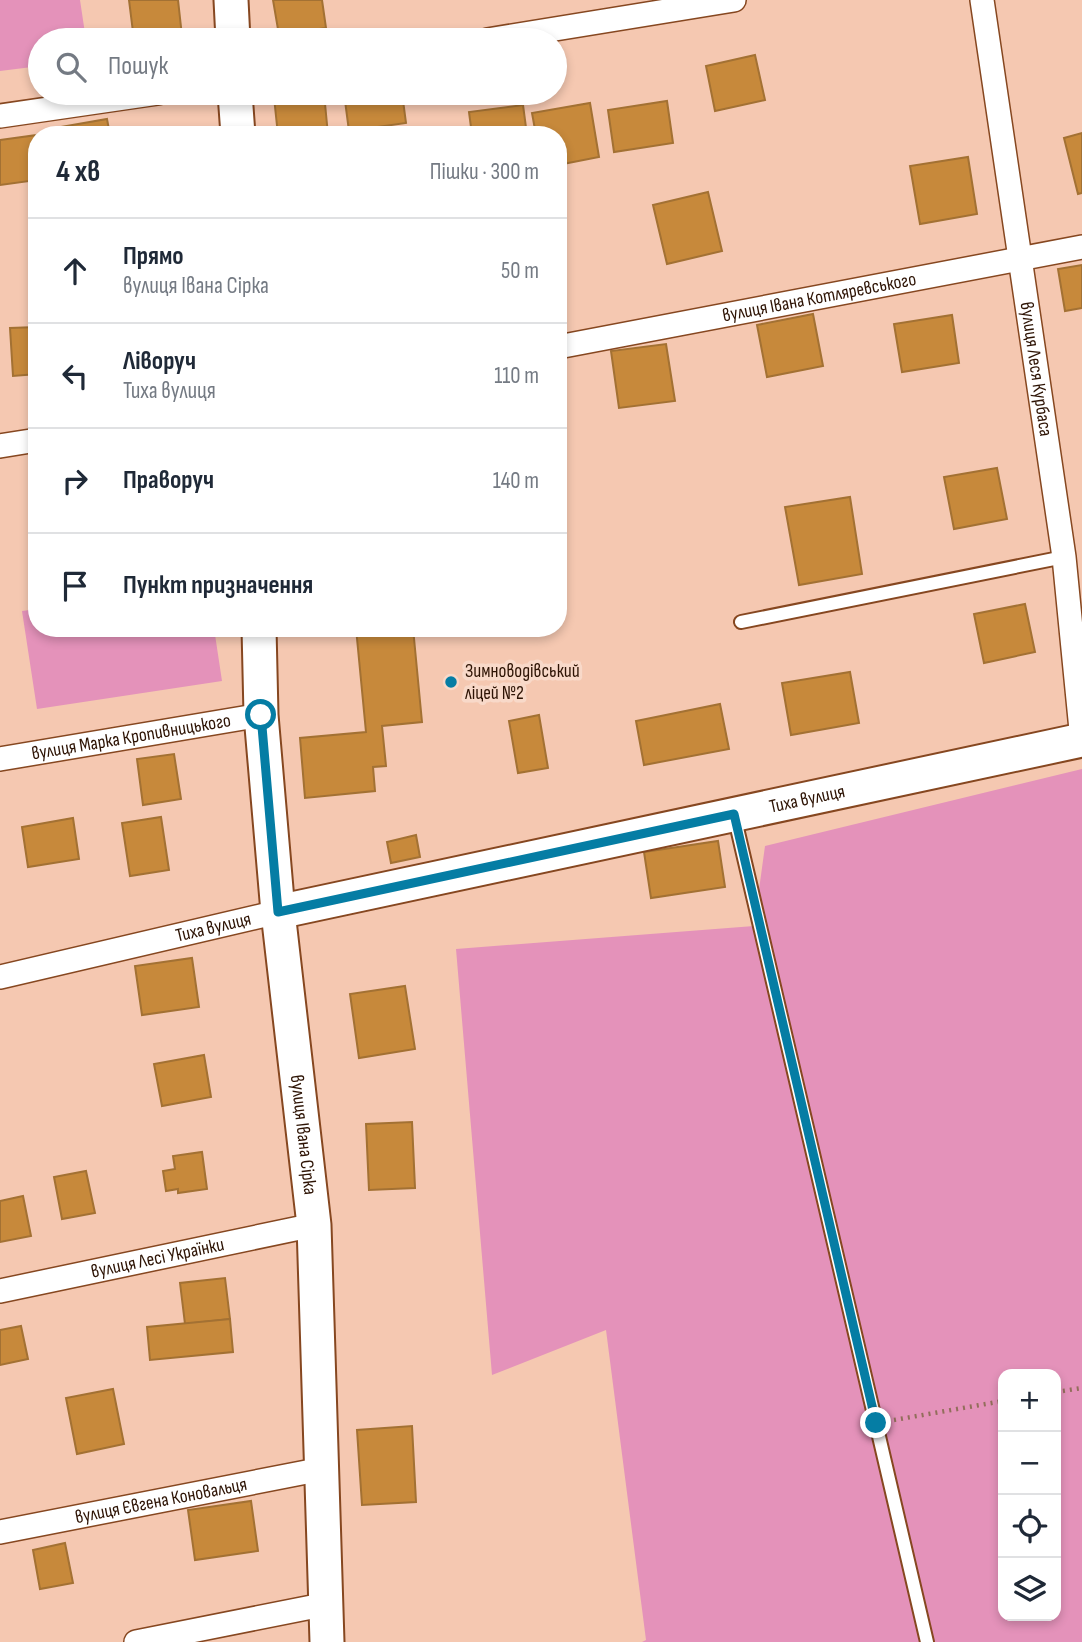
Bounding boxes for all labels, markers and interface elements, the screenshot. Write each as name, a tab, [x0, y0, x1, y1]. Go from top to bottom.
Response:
search box	[28, 28, 567, 105]
icon: search	[52, 48, 90, 86]
text: Пошук	[108, 51, 168, 82]
text: 4 хв	[56, 154, 100, 190]
text: Пішки · 300 m	[430, 158, 539, 186]
text: Прямо	[123, 241, 184, 272]
icon: ahead	[56, 252, 94, 290]
text: 50 m	[501, 257, 539, 285]
street label: вулиця Івана Котляревського	[721, 267, 918, 327]
text: вулиця Івана Сірка	[123, 272, 269, 300]
street label: вулиця Леся Курбаса	[1015, 300, 1058, 438]
text: Ліворуч	[123, 346, 196, 377]
icon: left	[56, 357, 94, 395]
text: 110 m	[494, 362, 539, 390]
text: Тиха вулиця	[123, 377, 216, 405]
icon: right	[56, 462, 94, 500]
text: Праворуч	[123, 465, 214, 496]
text: 140 m	[493, 467, 539, 495]
icon: arrive	[56, 567, 94, 605]
text: Пункт призначення	[123, 570, 313, 601]
place label: Зимноводівський ліцей №2	[465, 660, 580, 705]
marker: Зимноводівський ліцей №2	[443, 674, 459, 690]
route start	[245, 699, 276, 730]
street label: вулиця Марка Кропивницького	[30, 709, 233, 765]
street label: Тиха вулиця	[767, 780, 847, 818]
street label: Тиха вулиця	[173, 907, 253, 947]
street label: вулиця Івана Сірка	[285, 1074, 322, 1196]
street label: вулиця Лесі Українки	[89, 1233, 226, 1283]
map controls	[998, 1369, 1061, 1621]
button: +	[998, 1369, 1061, 1432]
route end	[860, 1407, 891, 1438]
button: −	[998, 1432, 1061, 1495]
street label: вулиця Євгена Коновальця	[73, 1472, 249, 1529]
button: locate	[998, 1495, 1061, 1558]
button: layers	[998, 1558, 1061, 1621]

